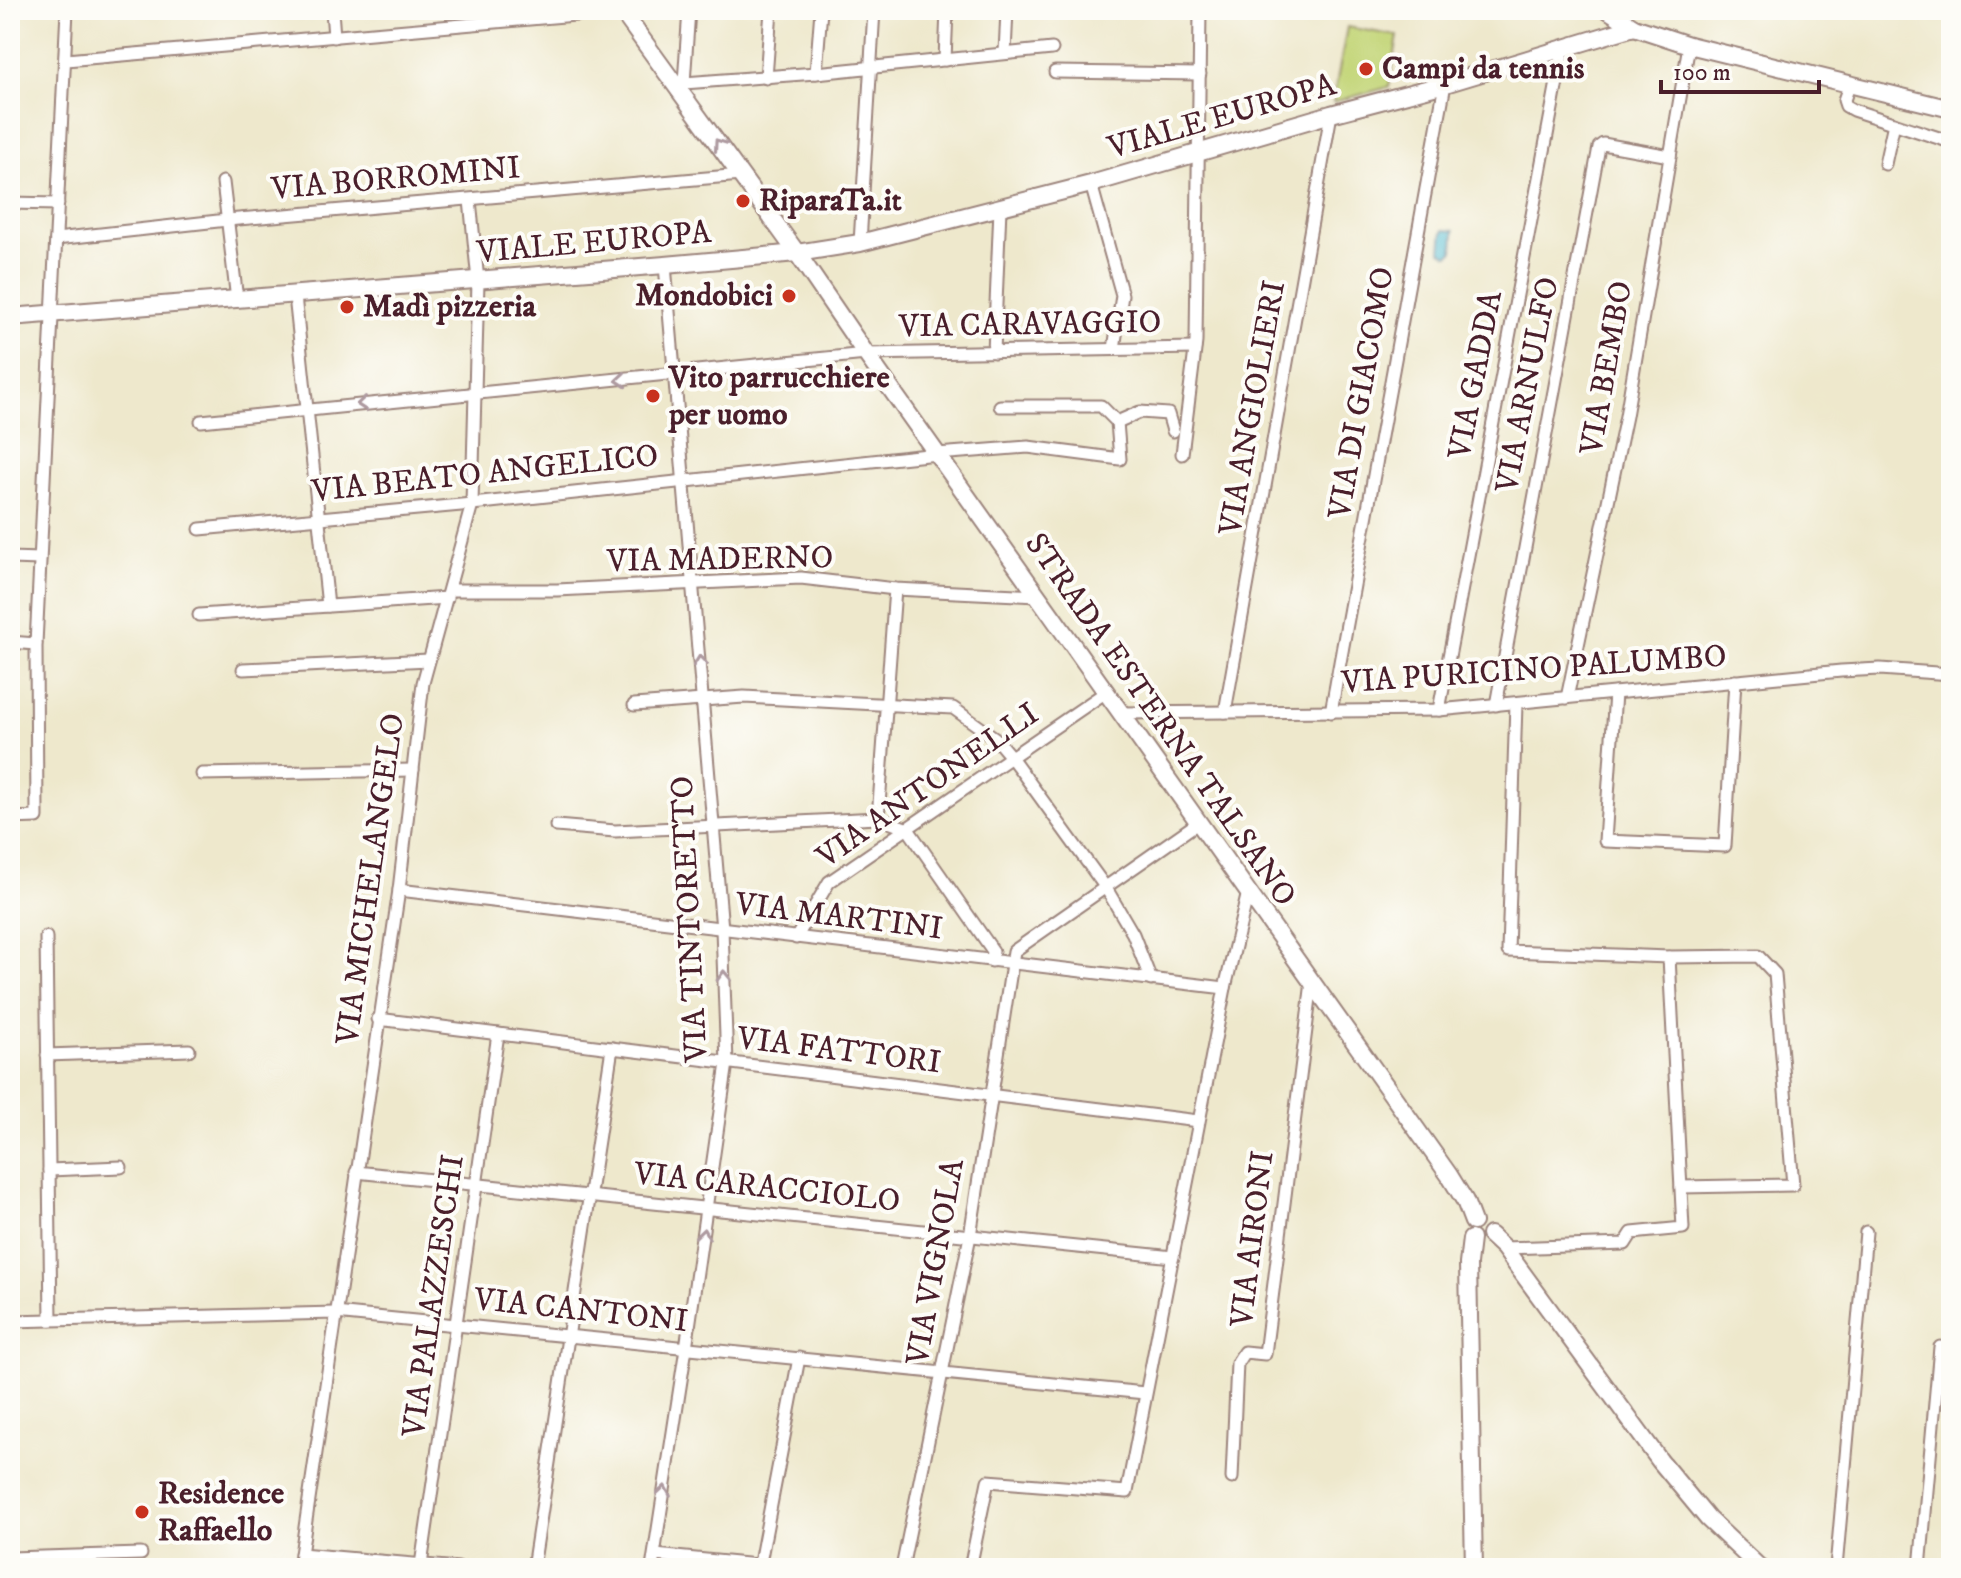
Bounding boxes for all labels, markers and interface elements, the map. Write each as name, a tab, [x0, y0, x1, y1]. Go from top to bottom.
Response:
scale bar	[1661, 44, 1819, 94]
place label: Campi da tennis	[1382, 49, 1585, 89]
text: 100 m	[1673, 58, 1731, 88]
marker: Campi da tennis	[1357, 60, 1375, 78]
street label: VIALE EUROPA	[1103, 65, 1341, 169]
one-way arrow	[714, 139, 729, 153]
street label: VIA BORROMINI	[269, 148, 522, 210]
place label: RiparaTa.it	[759, 181, 903, 221]
marker: RiparaTa.it	[734, 192, 752, 210]
street label: VIALE EUROPA	[474, 213, 713, 273]
street label: VIA DI GIACOMO	[1320, 264, 1404, 523]
street label: VIA ARNULFO	[1487, 274, 1568, 497]
place label: Mondobici	[635, 276, 773, 316]
street label: VIA ANGIOLIERI	[1211, 278, 1295, 539]
street label: VIA BEMBO	[1572, 278, 1642, 459]
place label: Madì pizzeria	[363, 287, 536, 327]
marker: Mondobici	[780, 287, 798, 305]
street label: VIA GADDA	[1440, 287, 1512, 464]
marker: Madì pizzeria	[338, 298, 356, 316]
street label: VIA CARAVAGGIO	[897, 303, 1162, 347]
place label: Vito parrucchiere per uomo	[667, 358, 890, 435]
one-way arrow	[614, 371, 627, 388]
marker: Vito parrucchiere per uomo	[644, 387, 662, 405]
one-way arrow	[355, 396, 368, 413]
street label: VIA BEATO ANGELICO	[309, 436, 660, 512]
street label: STRADA ESTERNA TALSANO	[1016, 526, 1304, 914]
street label: VIA MADERNO	[606, 538, 833, 582]
street label: VIA PURICINO PALUMBO	[1339, 637, 1728, 703]
one-way arrow	[692, 654, 709, 667]
street label: VIA ANTONELLI	[808, 694, 1047, 878]
street label: VIA MICHELANGELO	[328, 711, 414, 1048]
street label: VIA TINTORETTO	[663, 775, 718, 1064]
street label: VIA MARTINI	[732, 884, 945, 950]
one-way arrow	[715, 969, 732, 982]
street label: VIA FATTORI	[734, 1019, 943, 1083]
street label: VIA AIRONI	[1222, 1149, 1284, 1330]
street label: VIA PALAZZESCHI	[394, 1152, 474, 1441]
street label: VIA CARACCIOLO	[631, 1154, 902, 1222]
street label: VIA VIGNOLA	[898, 1155, 974, 1369]
one-way arrow	[694, 1227, 711, 1241]
street label: VIA CANTONI	[471, 1280, 690, 1342]
place label: Residence Raffaello	[158, 1474, 284, 1551]
one-way arrow	[655, 1484, 672, 1498]
marker: Residence Raffaello	[133, 1503, 151, 1521]

